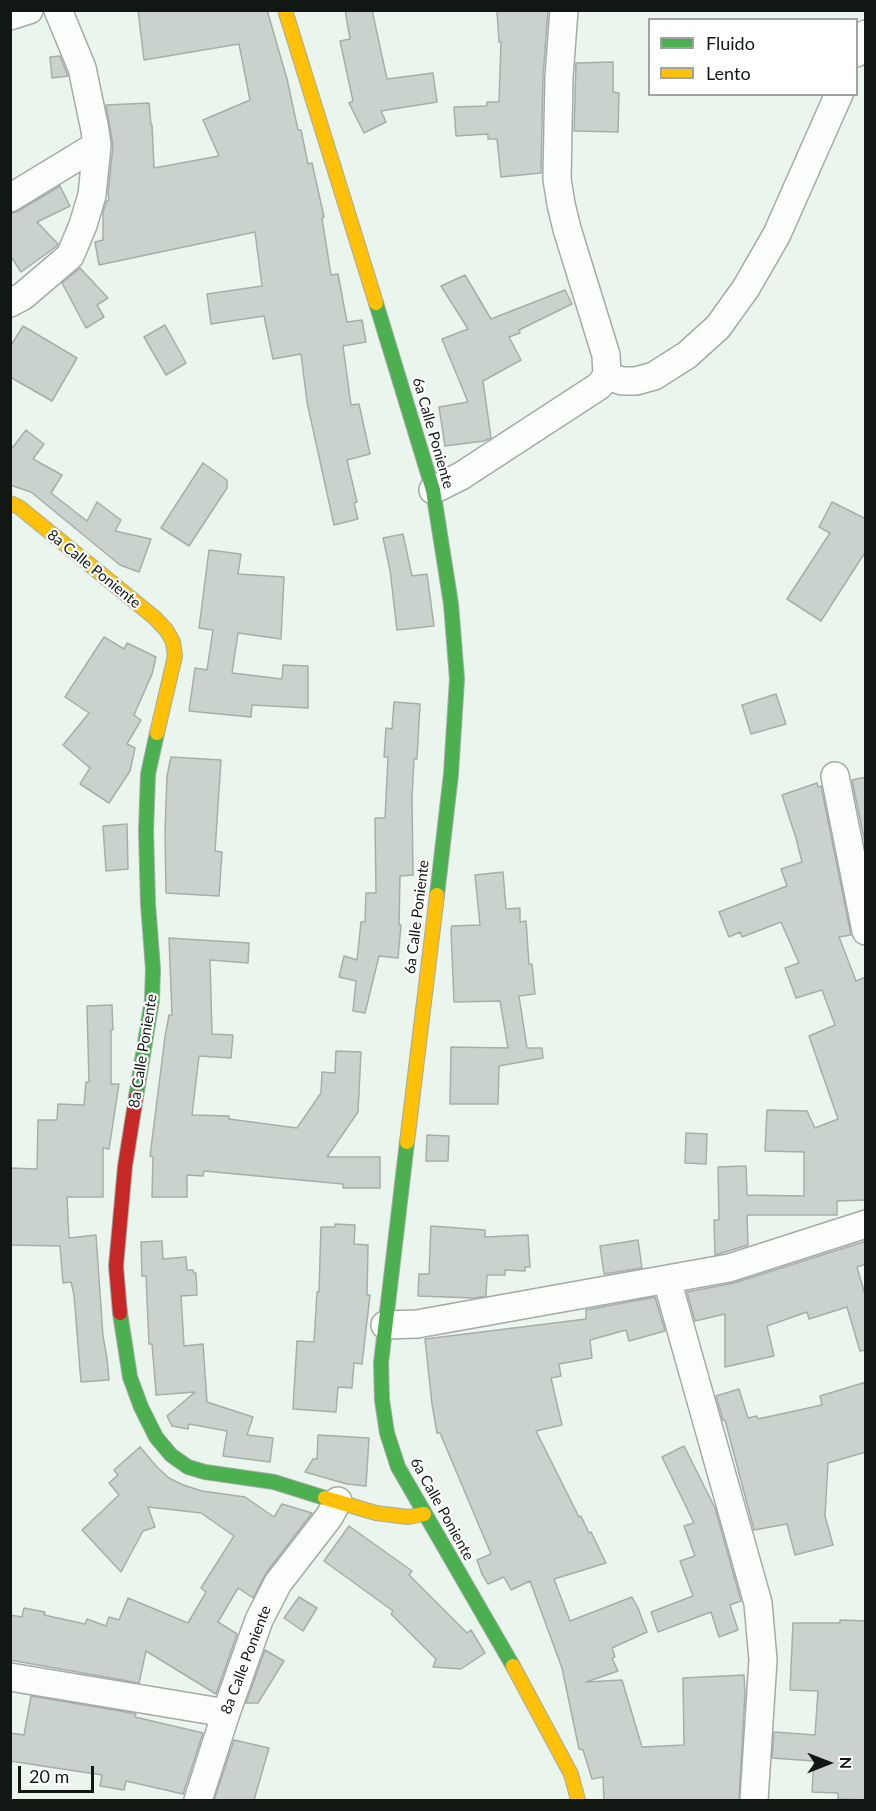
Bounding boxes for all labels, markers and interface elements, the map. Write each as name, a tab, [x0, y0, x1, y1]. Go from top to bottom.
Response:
legend	[648, 18, 858, 96]
text: Fluido	[706, 32, 755, 54]
text: Lento	[706, 62, 751, 84]
street label: 6a Calle Poniente	[409, 375, 457, 491]
street label: 8a Calle Poniente	[44, 526, 144, 612]
street label: 6a Calle Poniente	[401, 859, 433, 975]
street label: 8a Calle Poniente	[125, 993, 161, 1109]
street label: 6a Calle Poniente	[406, 1454, 478, 1564]
street label: 8a Calle Poniente	[217, 1603, 275, 1717]
north arrow	[798, 1733, 858, 1793]
scale bar	[21, 1754, 98, 1792]
text: N	[837, 1757, 856, 1769]
text: 20 m	[29, 1765, 69, 1787]

